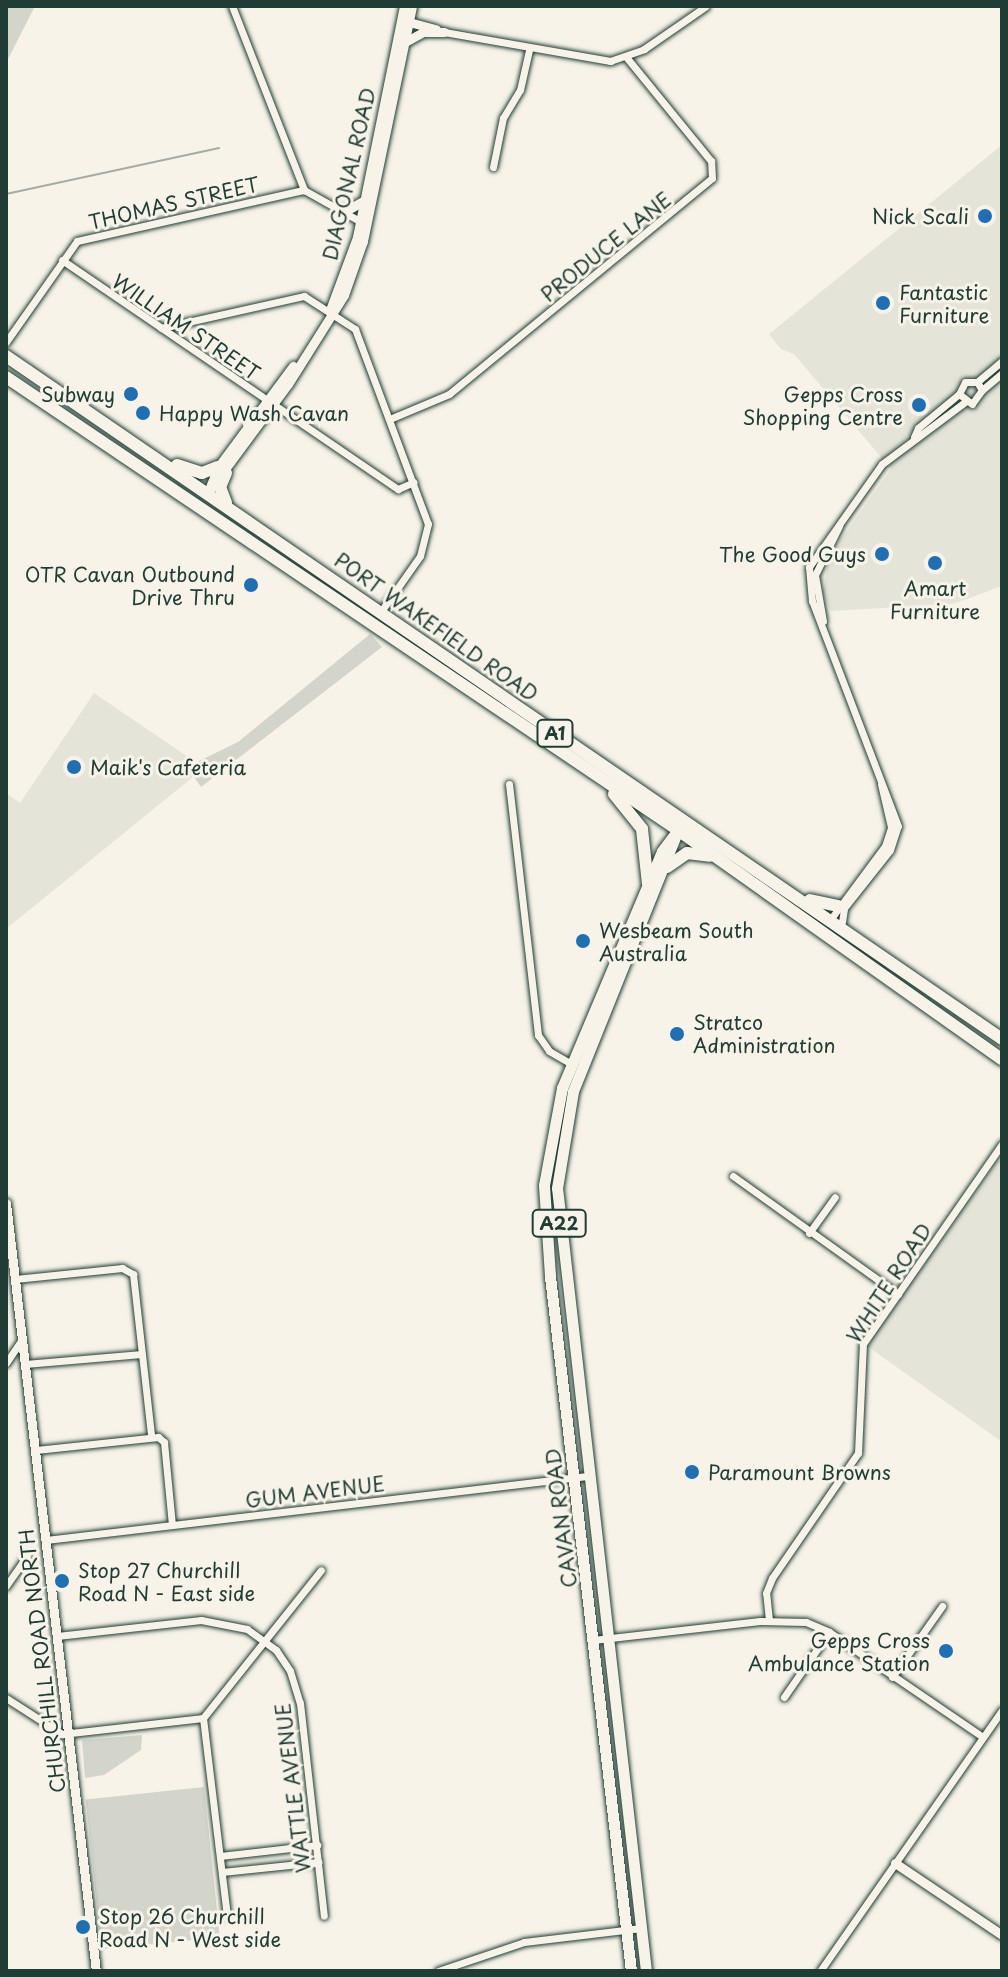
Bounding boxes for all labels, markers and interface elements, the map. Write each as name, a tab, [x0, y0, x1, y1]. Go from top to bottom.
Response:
street label: DIAGONAL ROAD	[317, 85, 381, 263]
street label: THOMAS STREET	[86, 172, 262, 234]
street label: PRODUCE LANE	[536, 187, 676, 307]
place label: Nick Scali	[871, 204, 969, 228]
marker: Nick Scali	[976, 207, 994, 225]
street label: WILLIAM STREET	[107, 268, 265, 386]
place label: Fantastic Furniture	[899, 280, 989, 327]
marker: Fantastic Furniture	[874, 294, 892, 312]
place label: Subway	[41, 382, 115, 406]
place label: Gepps Cross Shopping Centre	[742, 382, 903, 429]
marker: Subway	[122, 385, 140, 403]
marker: Gepps Cross Shopping Centre	[910, 396, 928, 414]
place label: Happy Wash Cavan	[159, 401, 348, 425]
marker: Happy Wash Cavan	[134, 404, 152, 422]
place label: The Good Guys	[719, 542, 866, 566]
marker: The Good Guys	[873, 545, 891, 563]
street label: PORT WAKEFIELD ROAD	[328, 547, 544, 707]
marker: Amart Furniture	[926, 554, 944, 572]
place label: OTR Cavan Outbound Drive Thru	[27, 562, 235, 609]
marker: OTR Cavan Outbound Drive Thru	[242, 576, 260, 594]
place label: Amart Furniture	[890, 576, 980, 623]
road number: A1	[535, 719, 575, 747]
place label: Maik's Cafeteria	[90, 755, 247, 779]
marker: Maik's Cafeteria	[65, 758, 83, 776]
place label: Wesbeam South Australia	[599, 918, 754, 965]
marker: Wesbeam South Australia	[574, 932, 592, 950]
place label: Stratco Administration	[693, 1010, 835, 1057]
marker: Stratco Administration	[668, 1025, 686, 1043]
road number: A22	[531, 1209, 587, 1237]
street label: WHITE ROAD	[842, 1219, 936, 1347]
street label: CAVAN ROAD	[541, 1447, 581, 1589]
place label: Paramount Browns	[708, 1460, 891, 1484]
marker: Paramount Browns	[683, 1463, 701, 1481]
street label: GUM AVENUE	[244, 1472, 386, 1512]
street label: CHURCHILL ROAD NORTH	[14, 1527, 70, 1795]
place label: Stop 27 Churchill Road N - East side	[78, 1558, 256, 1605]
marker: Stop 27 Churchill Road N - East side	[53, 1572, 71, 1590]
place label: Gepps Cross Ambulance Station	[747, 1628, 930, 1675]
marker: Gepps Cross Ambulance Station	[937, 1642, 955, 1660]
street label: WATTLE AVENUE	[270, 1700, 316, 1876]
place label: Stop 26 Churchill Road N - West side	[99, 1904, 282, 1951]
marker: Stop 26 Churchill Road N - West side	[74, 1918, 92, 1936]

